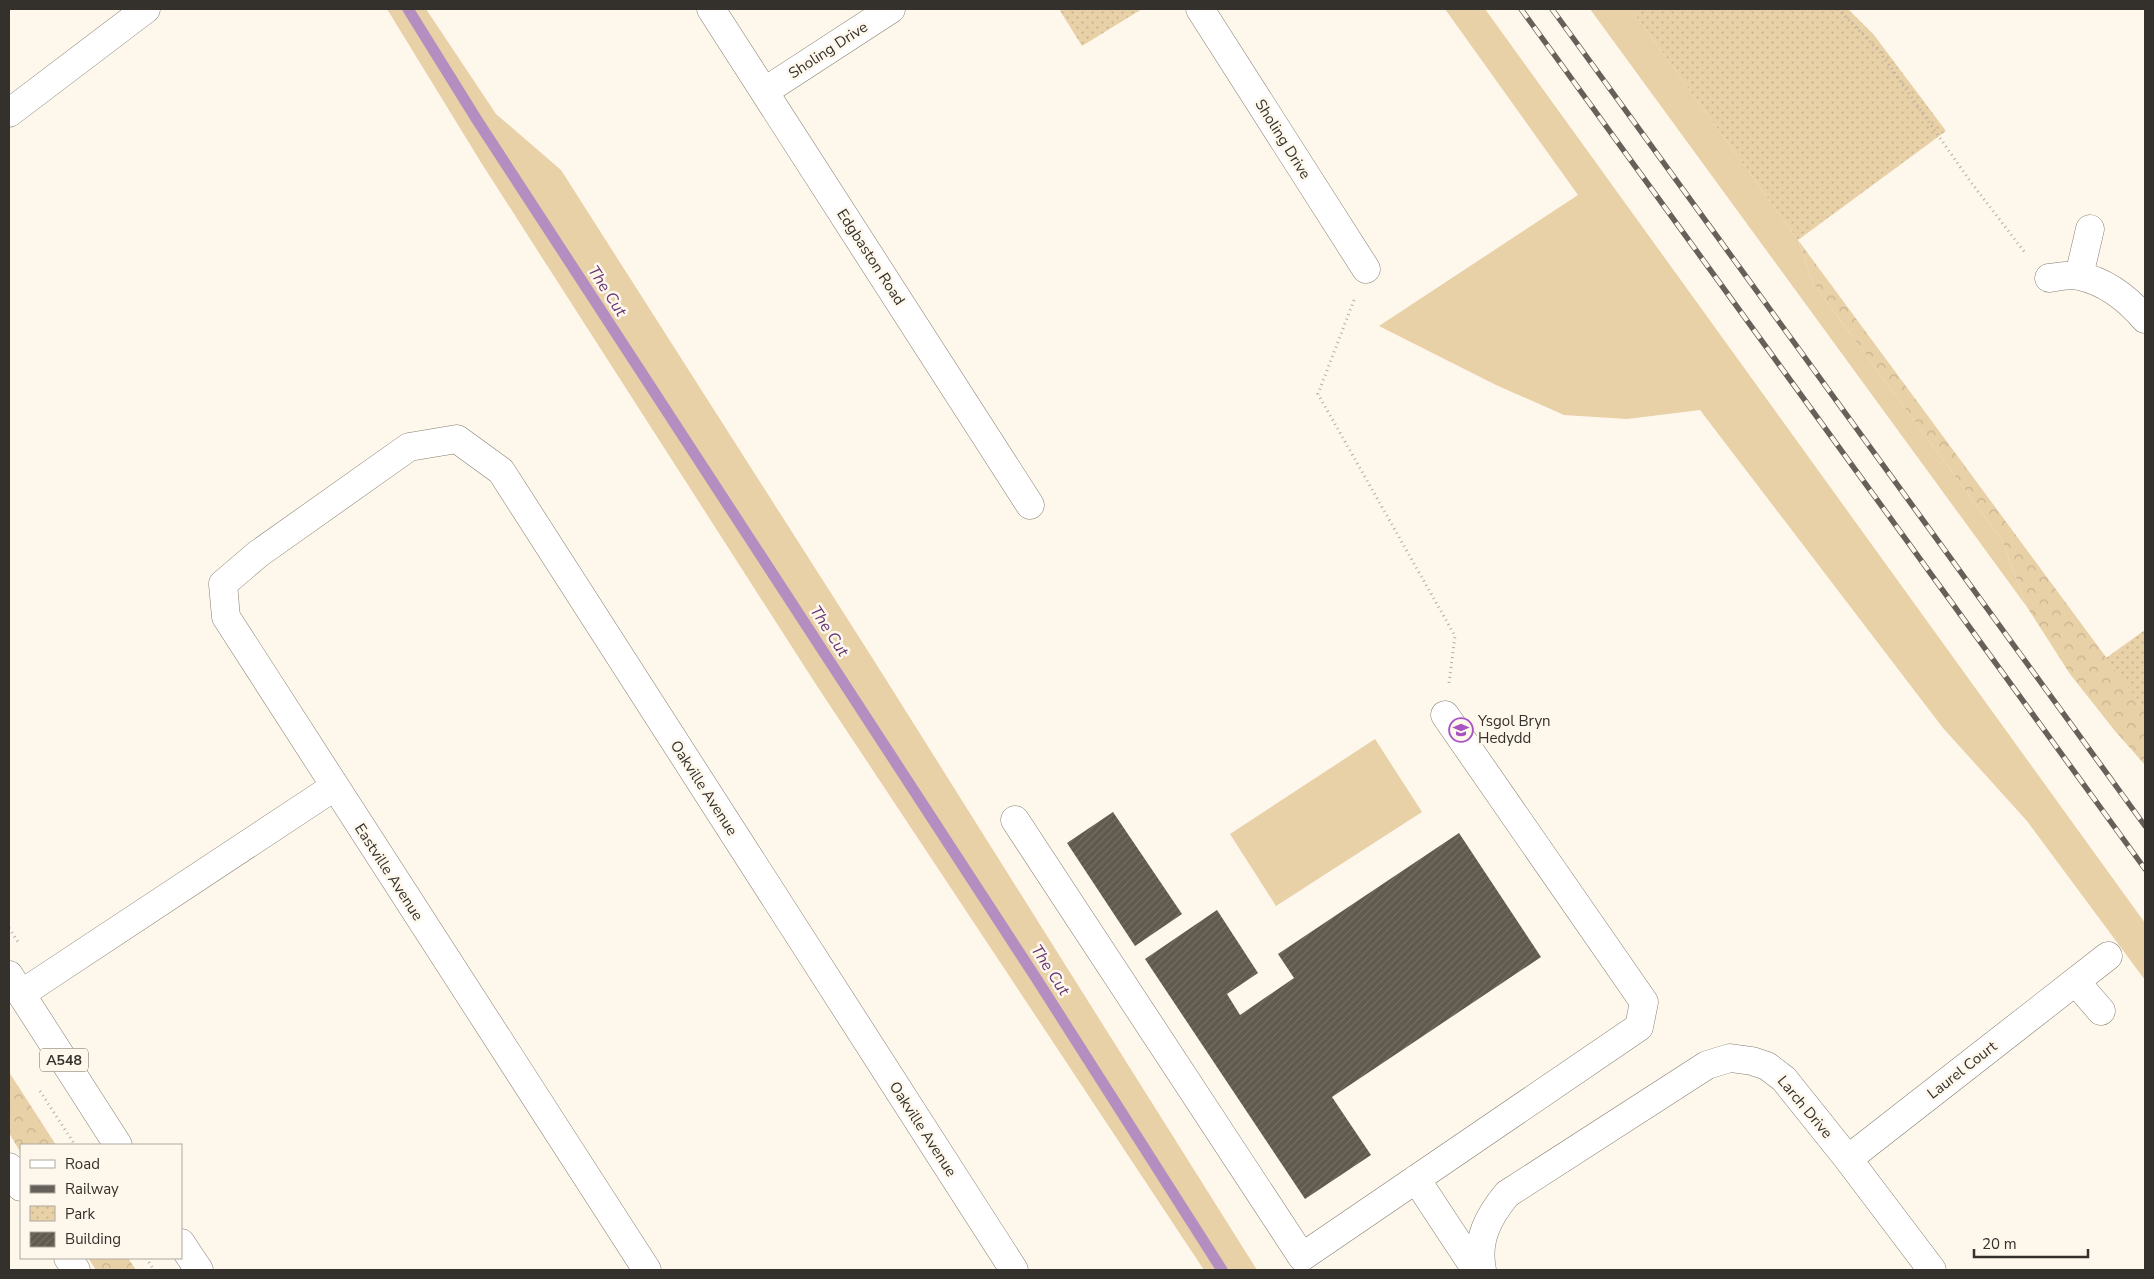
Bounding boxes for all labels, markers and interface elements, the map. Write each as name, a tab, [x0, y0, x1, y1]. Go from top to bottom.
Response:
street label: Sholing Drive	[784, 17, 872, 83]
street label: Sholing Drive	[1250, 95, 1316, 183]
street label: Edgbaston Road	[832, 205, 910, 309]
water label: The Cut	[582, 261, 632, 321]
water label: The Cut	[804, 601, 854, 661]
place label: Ysgol Bryn Hedydd	[1477, 711, 1551, 748]
school or university icon: Ysgol Bryn Hedydd	[1448, 717, 1474, 743]
street label: Oakville Avenue	[666, 737, 742, 839]
street label: Eastville Avenue	[350, 820, 428, 924]
water label: The Cut	[1025, 940, 1075, 1000]
street label: Laurel Court	[1923, 1036, 2002, 1104]
road number: A548	[40, 1048, 88, 1072]
street label: Larch Drive	[1773, 1071, 1837, 1143]
street label: Oakville Avenue	[885, 1078, 961, 1180]
legend	[20, 1144, 182, 1259]
text: Road	[65, 1154, 100, 1174]
text: Railway	[65, 1179, 119, 1199]
text: Park	[65, 1204, 95, 1224]
scale bar	[1974, 1226, 2088, 1258]
text: Building	[65, 1229, 121, 1249]
text: 20 m	[1982, 1234, 2017, 1254]

